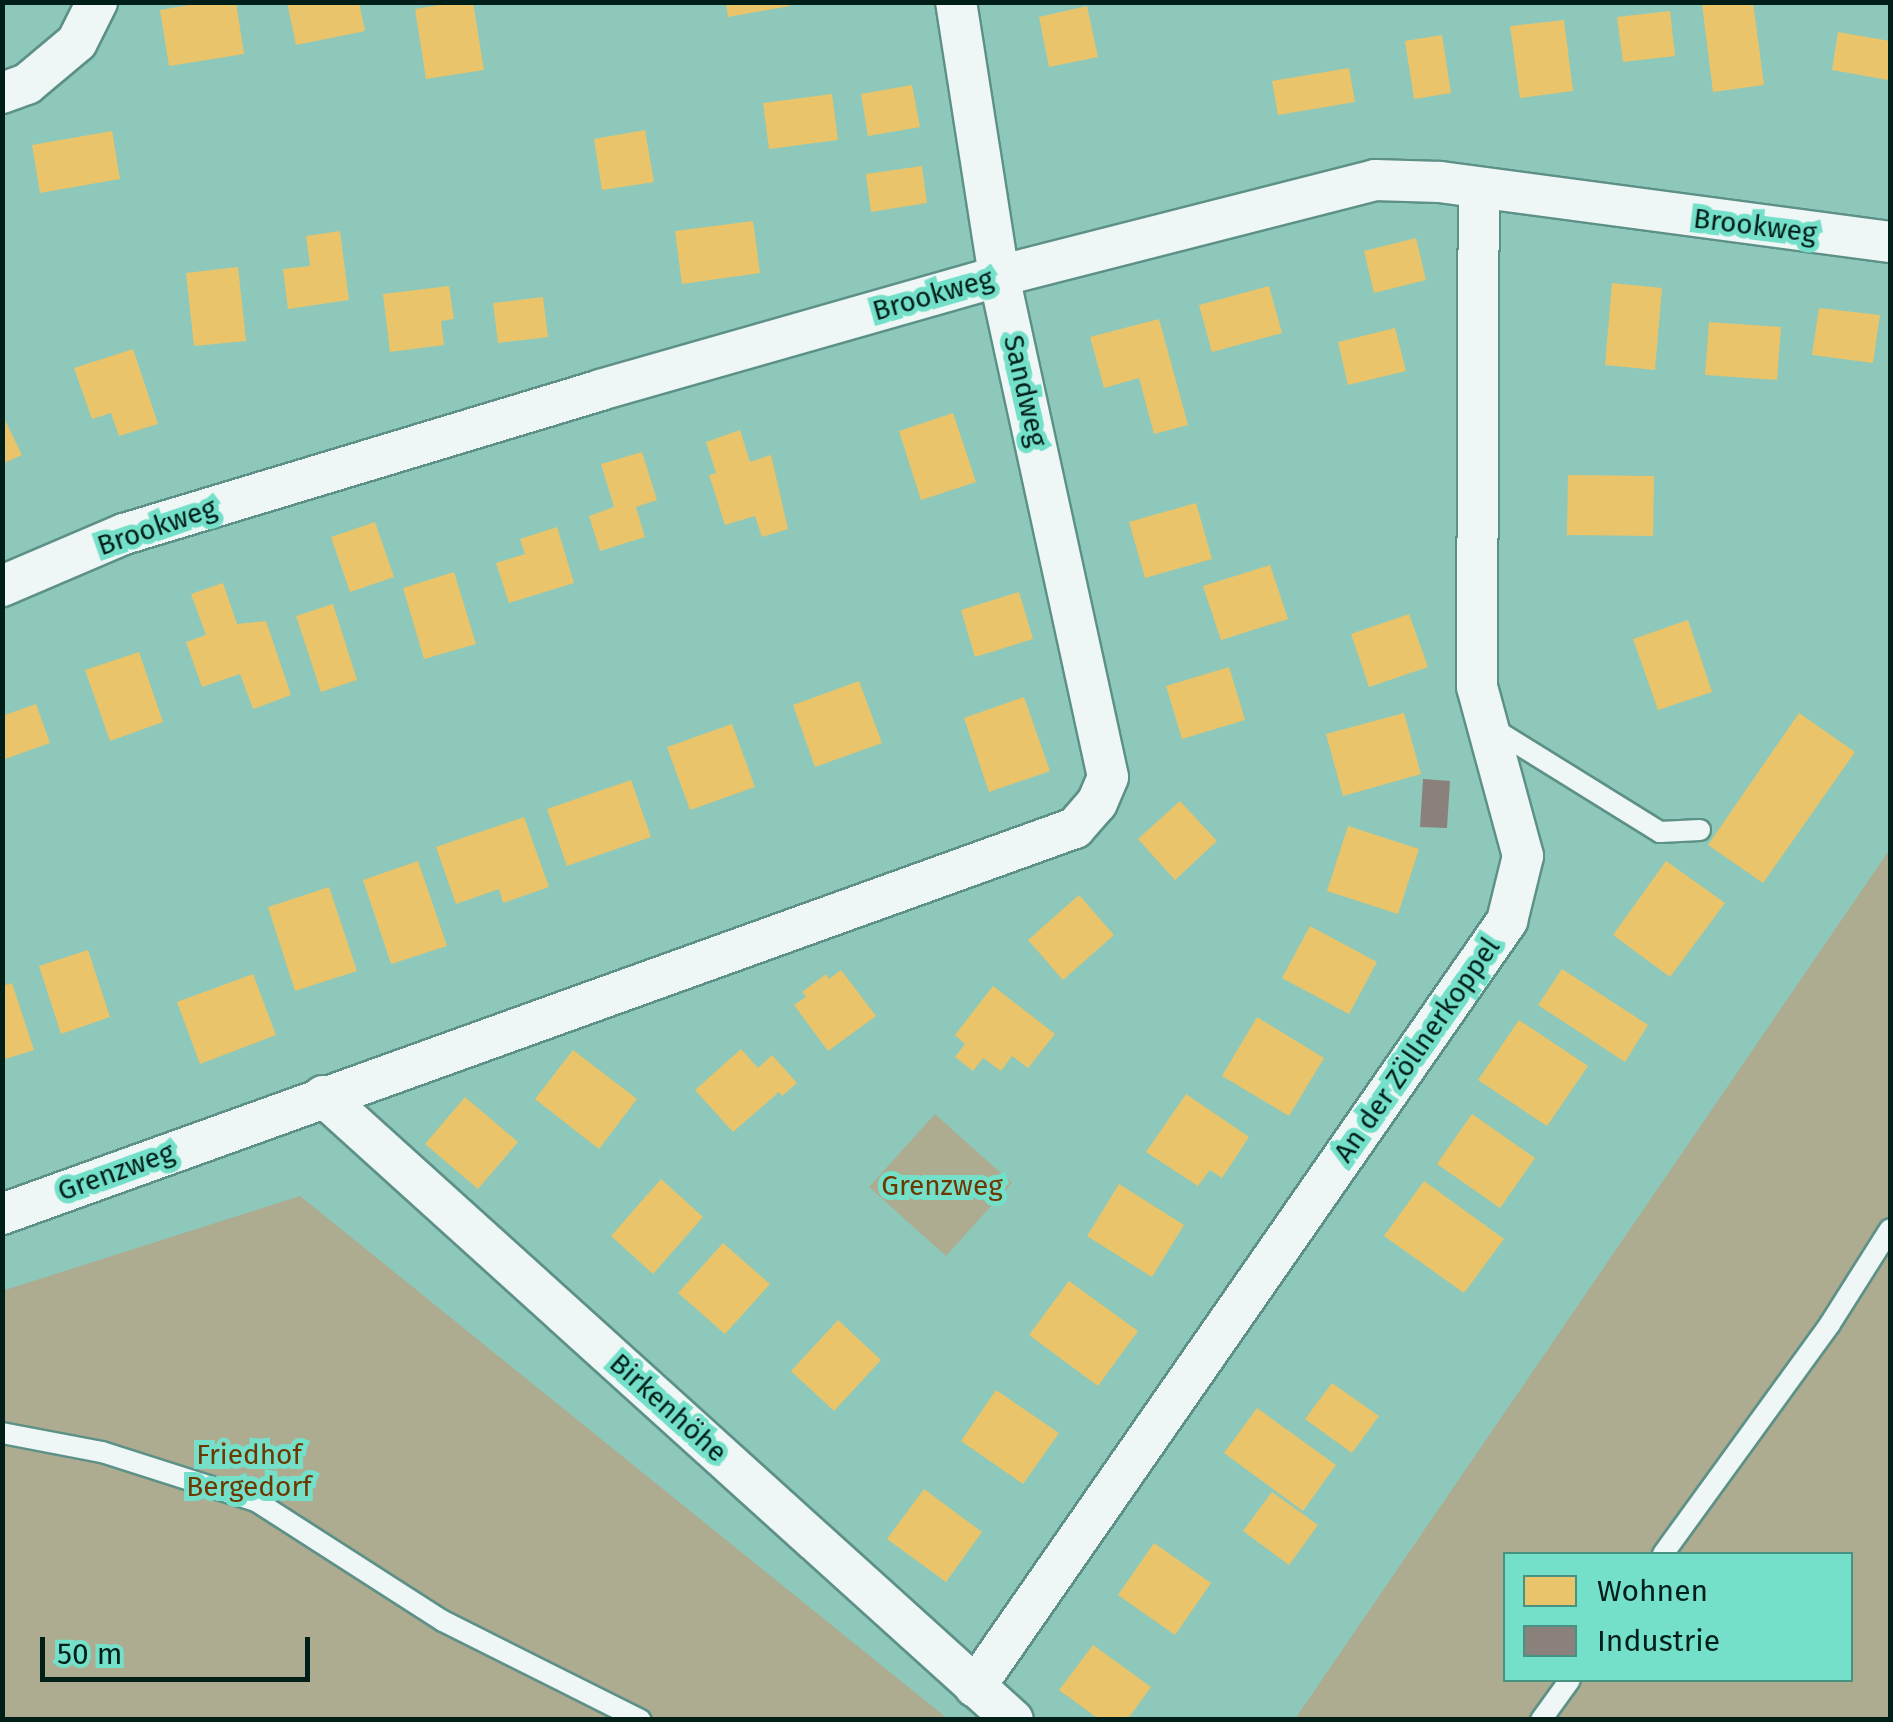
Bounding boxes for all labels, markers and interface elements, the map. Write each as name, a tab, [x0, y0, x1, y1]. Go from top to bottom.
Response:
street label: Brookweg	[1691, 202, 1819, 250]
street label: Brookweg	[869, 262, 997, 328]
street label: Sandweg	[996, 332, 1054, 450]
street label: Brookweg	[93, 491, 221, 563]
street label: An der Zöllnerkoppel	[1327, 931, 1507, 1169]
street label: Grenzweg	[53, 1135, 179, 1209]
park label: Grenzweg	[881, 1169, 1003, 1203]
street label: Birkenhöhe	[603, 1347, 733, 1469]
park label: Friedhof Bergedorf	[186, 1438, 312, 1504]
legend	[1503, 1552, 1853, 1682]
text: Wohnen	[1597, 1573, 1708, 1609]
scale bar	[45, 1617, 315, 1679]
text: Industrie	[1597, 1623, 1720, 1659]
text: 50 m	[57, 1636, 122, 1672]

